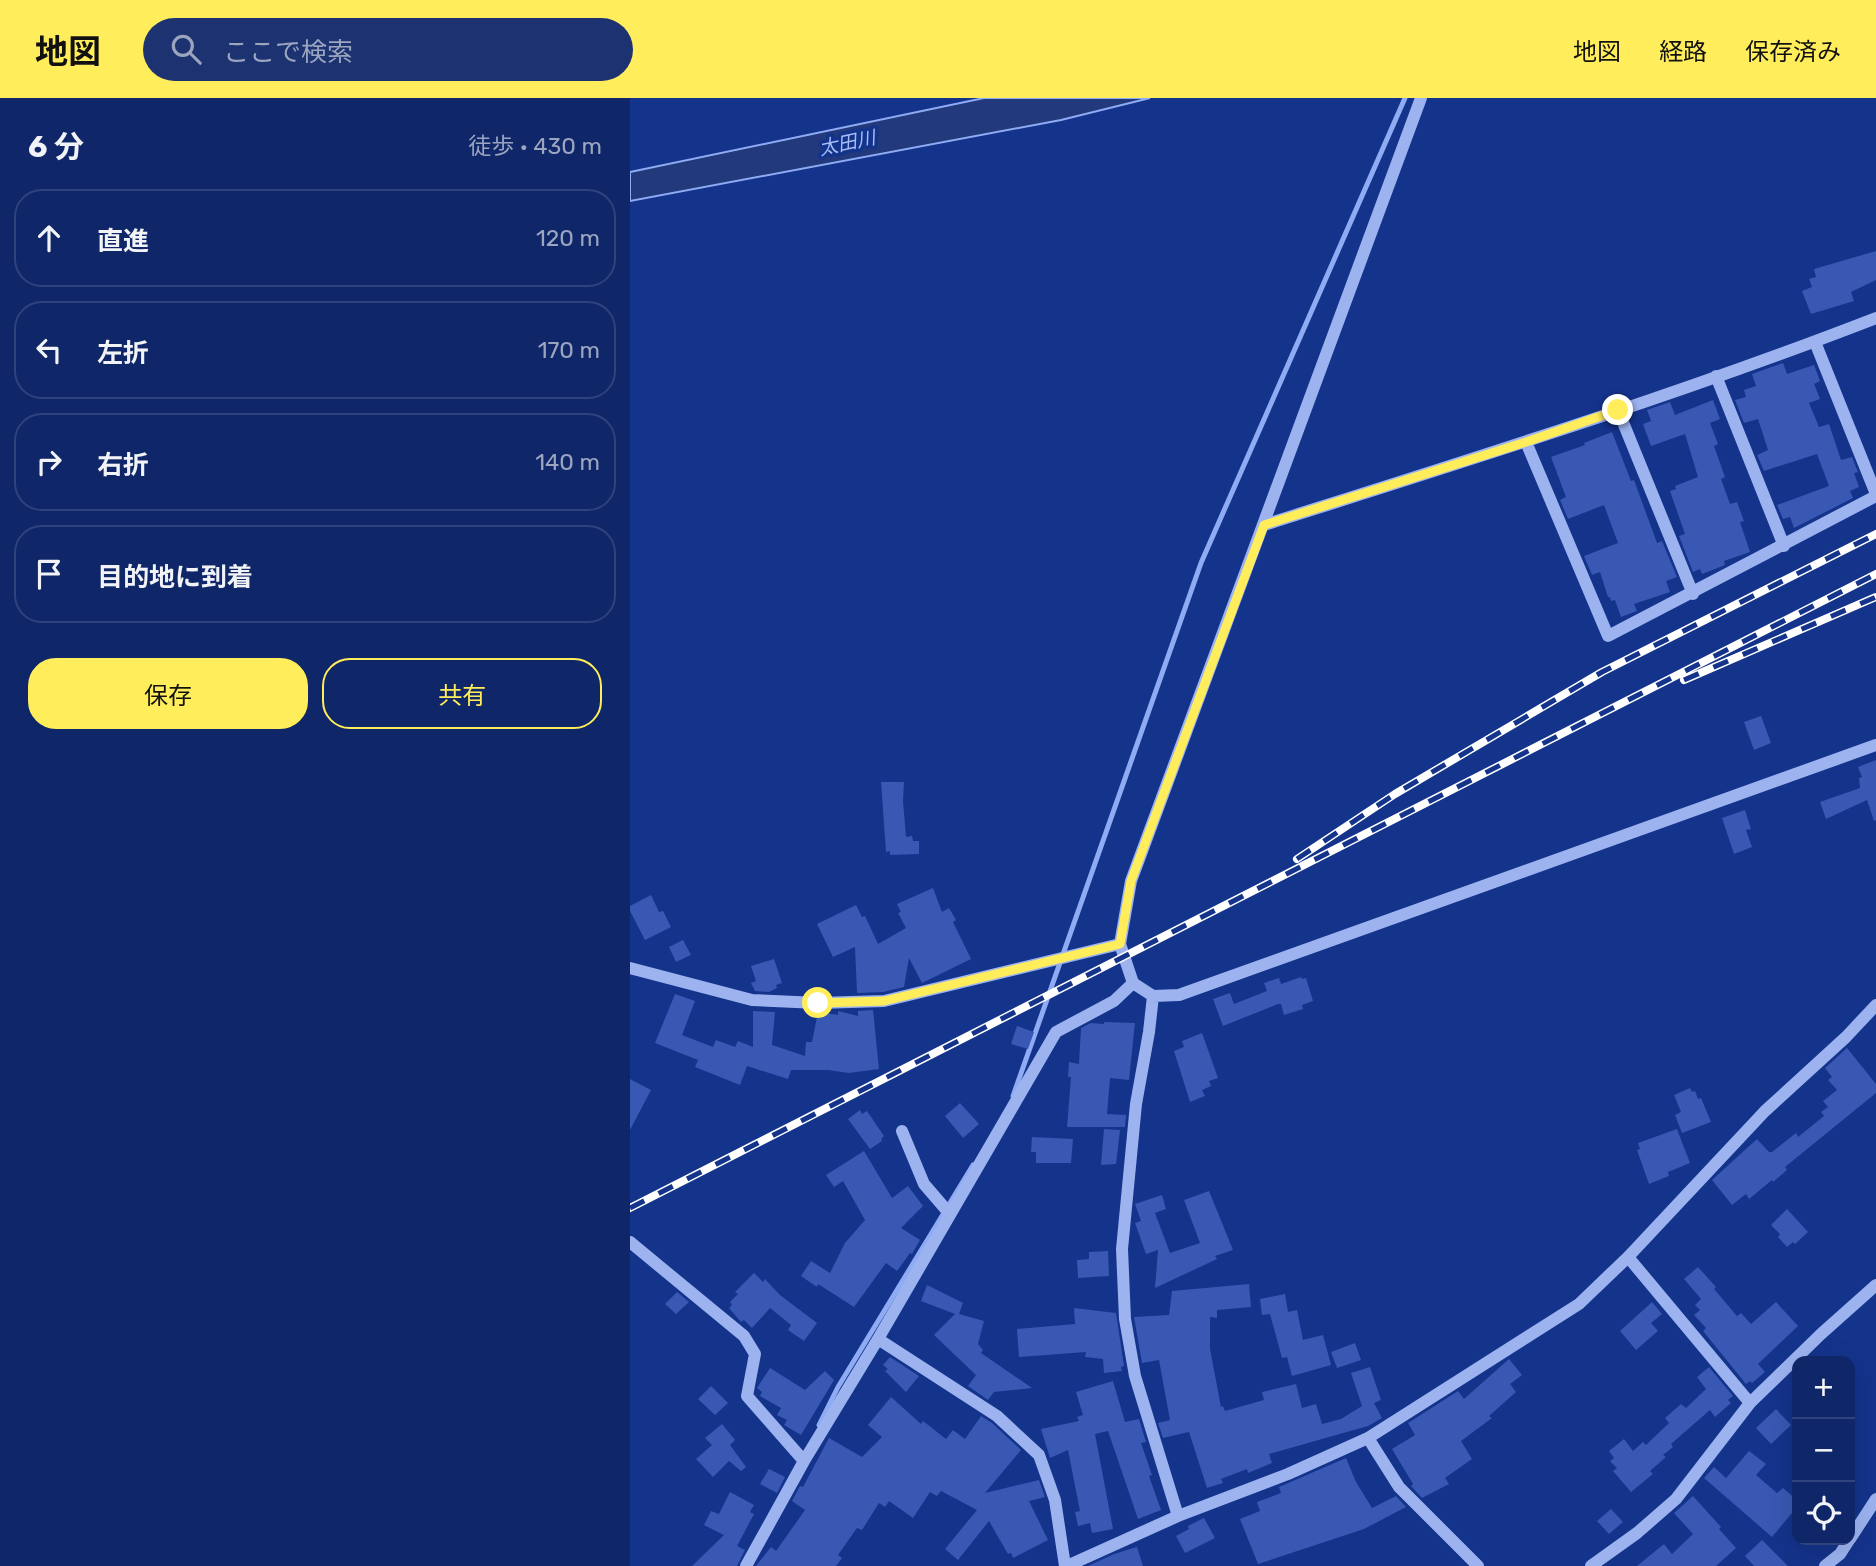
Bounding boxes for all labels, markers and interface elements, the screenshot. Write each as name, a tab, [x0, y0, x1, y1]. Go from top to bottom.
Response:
search box	[143, 18, 633, 81]
icon: search	[167, 30, 205, 68]
text: 地図	[35, 32, 101, 71]
text: ここで検索	[223, 37, 353, 68]
text: 地図	[1573, 38, 1621, 66]
text: 経路	[1659, 38, 1707, 66]
text: 保存済み	[1745, 38, 1841, 66]
water label: 太田川	[817, 125, 879, 160]
text: 6 分	[28, 129, 84, 165]
text: 徒歩 · 430 m	[468, 132, 602, 160]
icon: ahead	[30, 219, 68, 257]
text: 120 m	[536, 224, 600, 252]
text: 直進	[97, 226, 149, 257]
icon: left	[30, 331, 68, 369]
text: 170 m	[538, 336, 600, 364]
text: 左折	[97, 338, 149, 369]
route end	[1602, 394, 1633, 425]
icon: right	[30, 443, 68, 481]
text: 140 m	[535, 448, 600, 476]
text: 右折	[97, 450, 149, 481]
icon: arrive	[30, 555, 68, 593]
text: 目的地に到着	[97, 562, 253, 593]
button: 保存	[28, 658, 308, 729]
button: 共有	[322, 658, 602, 729]
route start	[802, 987, 833, 1018]
map controls	[1792, 1356, 1855, 1545]
button: +	[1792, 1356, 1855, 1419]
button: −	[1792, 1419, 1855, 1482]
button: locate	[1792, 1482, 1855, 1545]

